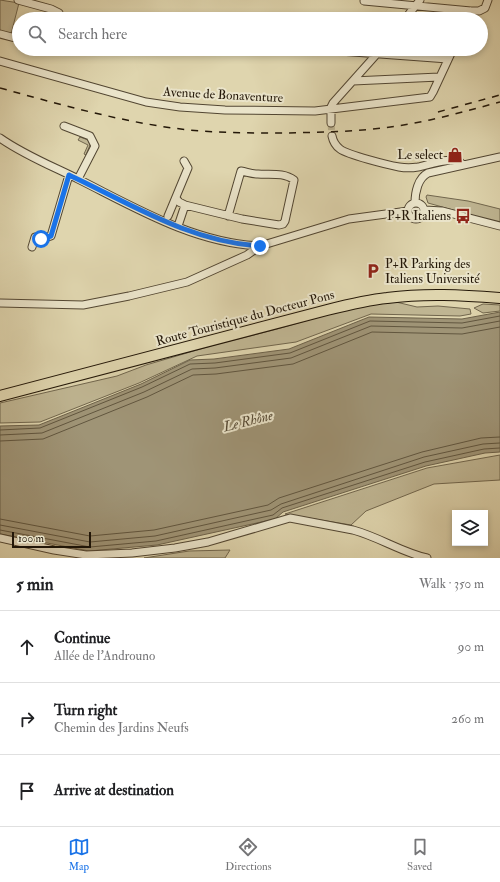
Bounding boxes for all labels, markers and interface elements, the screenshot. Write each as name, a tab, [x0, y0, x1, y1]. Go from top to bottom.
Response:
search box	[12, 12, 488, 56]
icon: search	[26, 23, 48, 45]
text: Search here	[58, 25, 127, 44]
street label: Avenue de Bonaventure	[162, 84, 284, 106]
shop icon: Le select	[446, 146, 464, 164]
place label: Le select	[397, 147, 443, 163]
bus stop icon: P+R Italiens	[454, 207, 472, 225]
place label: P+R Italiens	[387, 208, 452, 224]
route start	[32, 230, 50, 248]
route end	[251, 237, 269, 255]
place label: P+R Parking des Italiens Université	[385, 256, 480, 287]
parking icon: P+R Parking des Italiens Université	[364, 262, 382, 280]
street label: Route Touristique du Docteur Pons	[154, 286, 336, 350]
water label: Le Rhône	[221, 407, 275, 436]
map controls	[452, 510, 488, 546]
button: layers	[452, 510, 488, 546]
scale bar	[12, 530, 91, 549]
text: 100 m	[18, 532, 44, 545]
text: 5 min	[16, 574, 54, 595]
text: Walk · 350 m	[419, 576, 484, 592]
text: Continue	[54, 629, 110, 648]
icon: ahead	[16, 636, 38, 658]
text: 90 m	[458, 639, 484, 655]
text: Allée de l'Androuno	[54, 648, 155, 664]
text: Turn right	[54, 701, 117, 720]
icon: right	[16, 708, 38, 730]
text: 260 m	[451, 711, 484, 727]
text: Chemin des Jardins Neufs	[54, 720, 189, 736]
icon: arrive	[16, 780, 38, 802]
text: Arrive at destination	[54, 781, 174, 800]
tab: Map	[68, 836, 90, 873]
tab: Directions	[225, 836, 272, 873]
tab: Saved	[407, 836, 432, 873]

